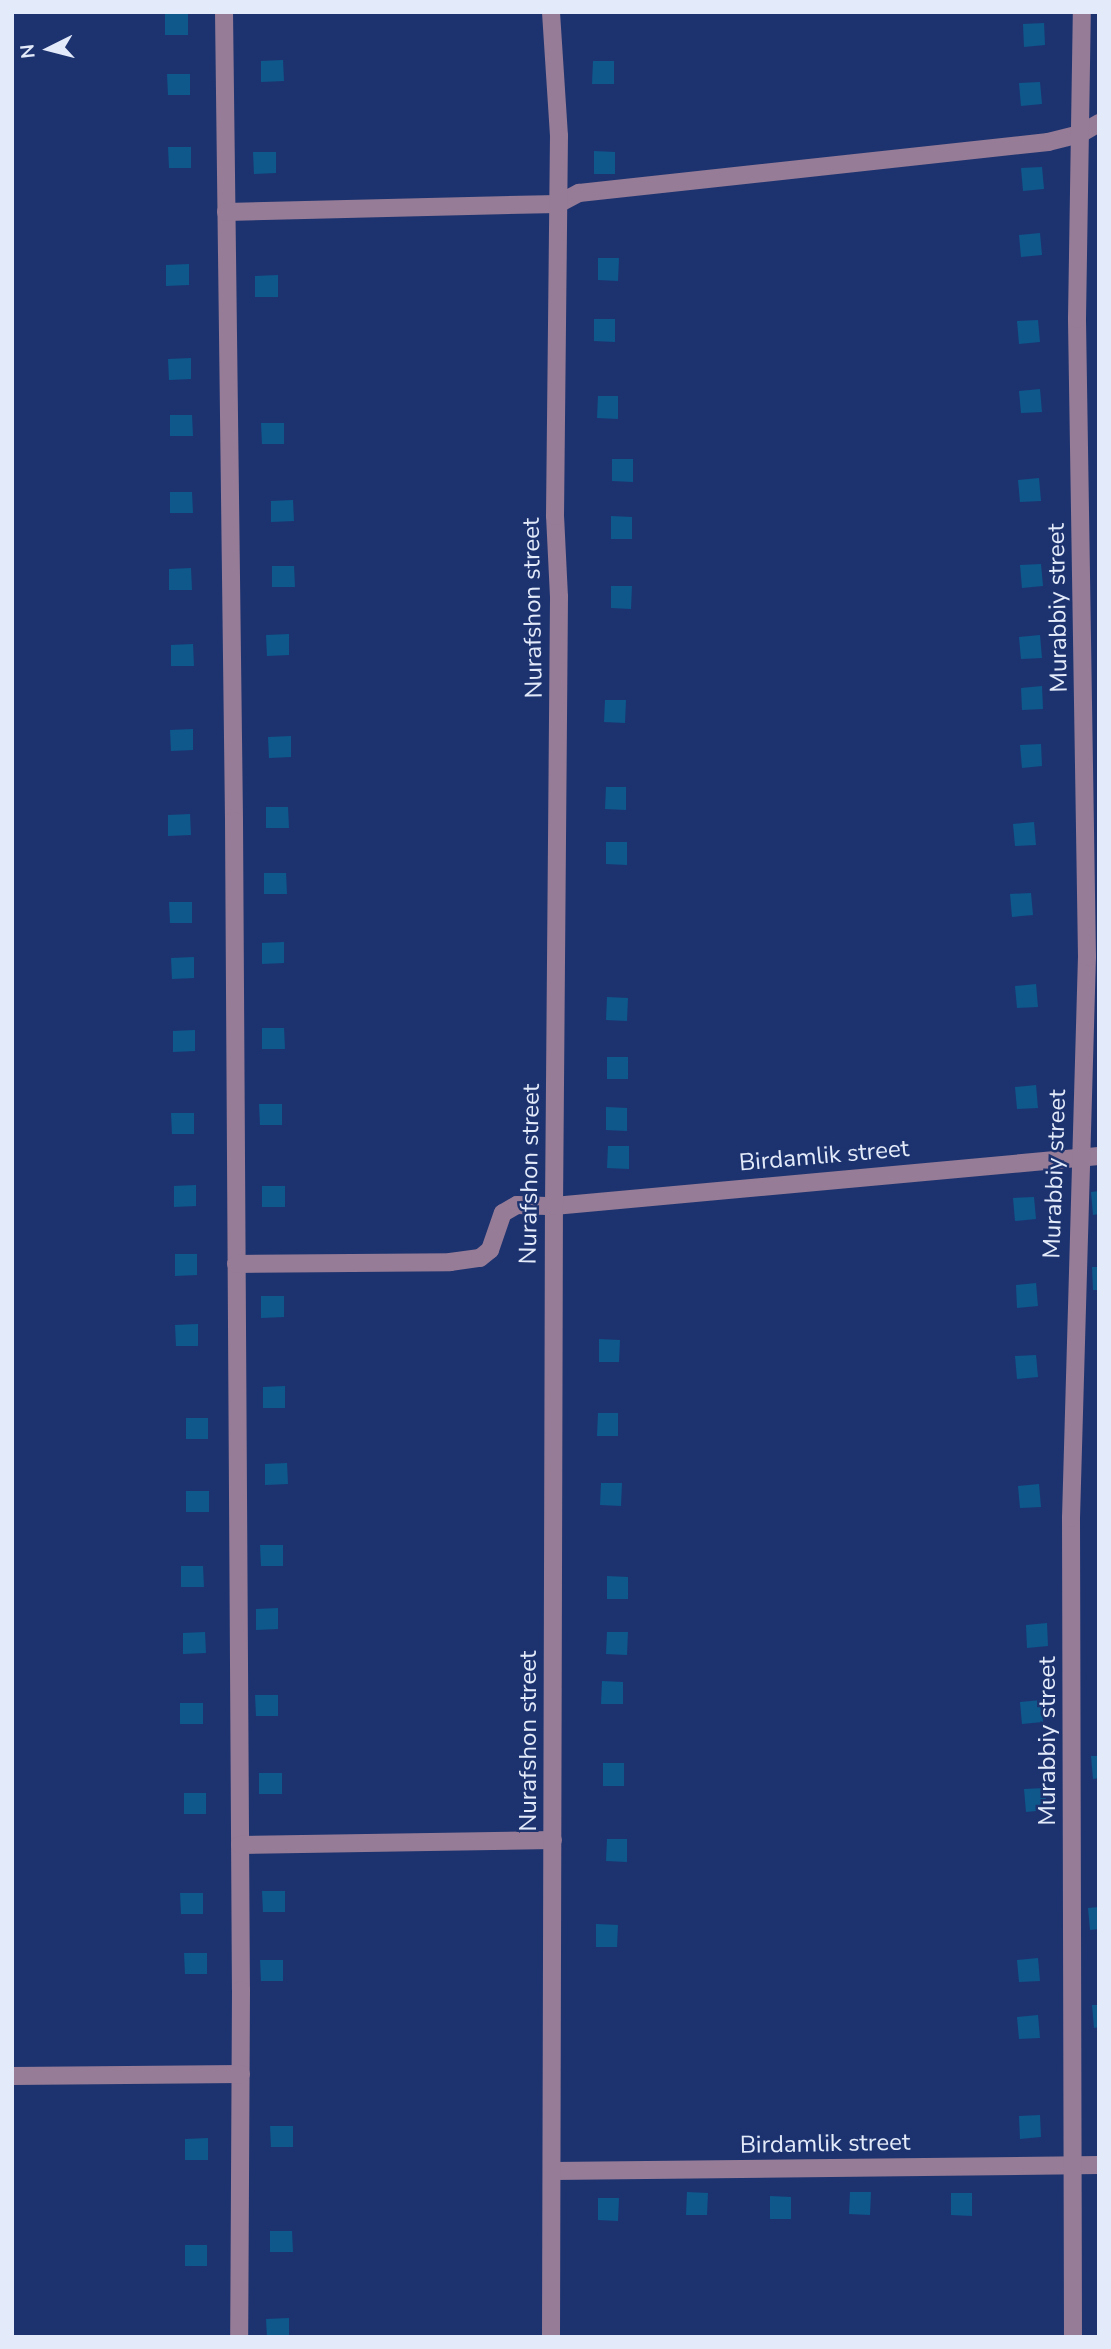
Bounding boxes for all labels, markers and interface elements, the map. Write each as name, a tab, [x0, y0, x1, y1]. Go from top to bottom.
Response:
north arrow	[14, 14, 84, 84]
text: N	[14, 43, 42, 60]
street label: Nurafshon street	[517, 517, 549, 699]
street label: Murabbiy street	[1042, 523, 1074, 693]
street label: Nurafshon street	[514, 1083, 546, 1265]
street label: Murabbiy street	[1038, 1089, 1072, 1259]
street label: Birdamlik street	[738, 1134, 910, 1178]
street label: Nurafshon street	[515, 1651, 543, 1831]
street label: Murabbiy street	[1034, 1656, 1062, 1826]
street label: Birdamlik street	[740, 2128, 910, 2160]

